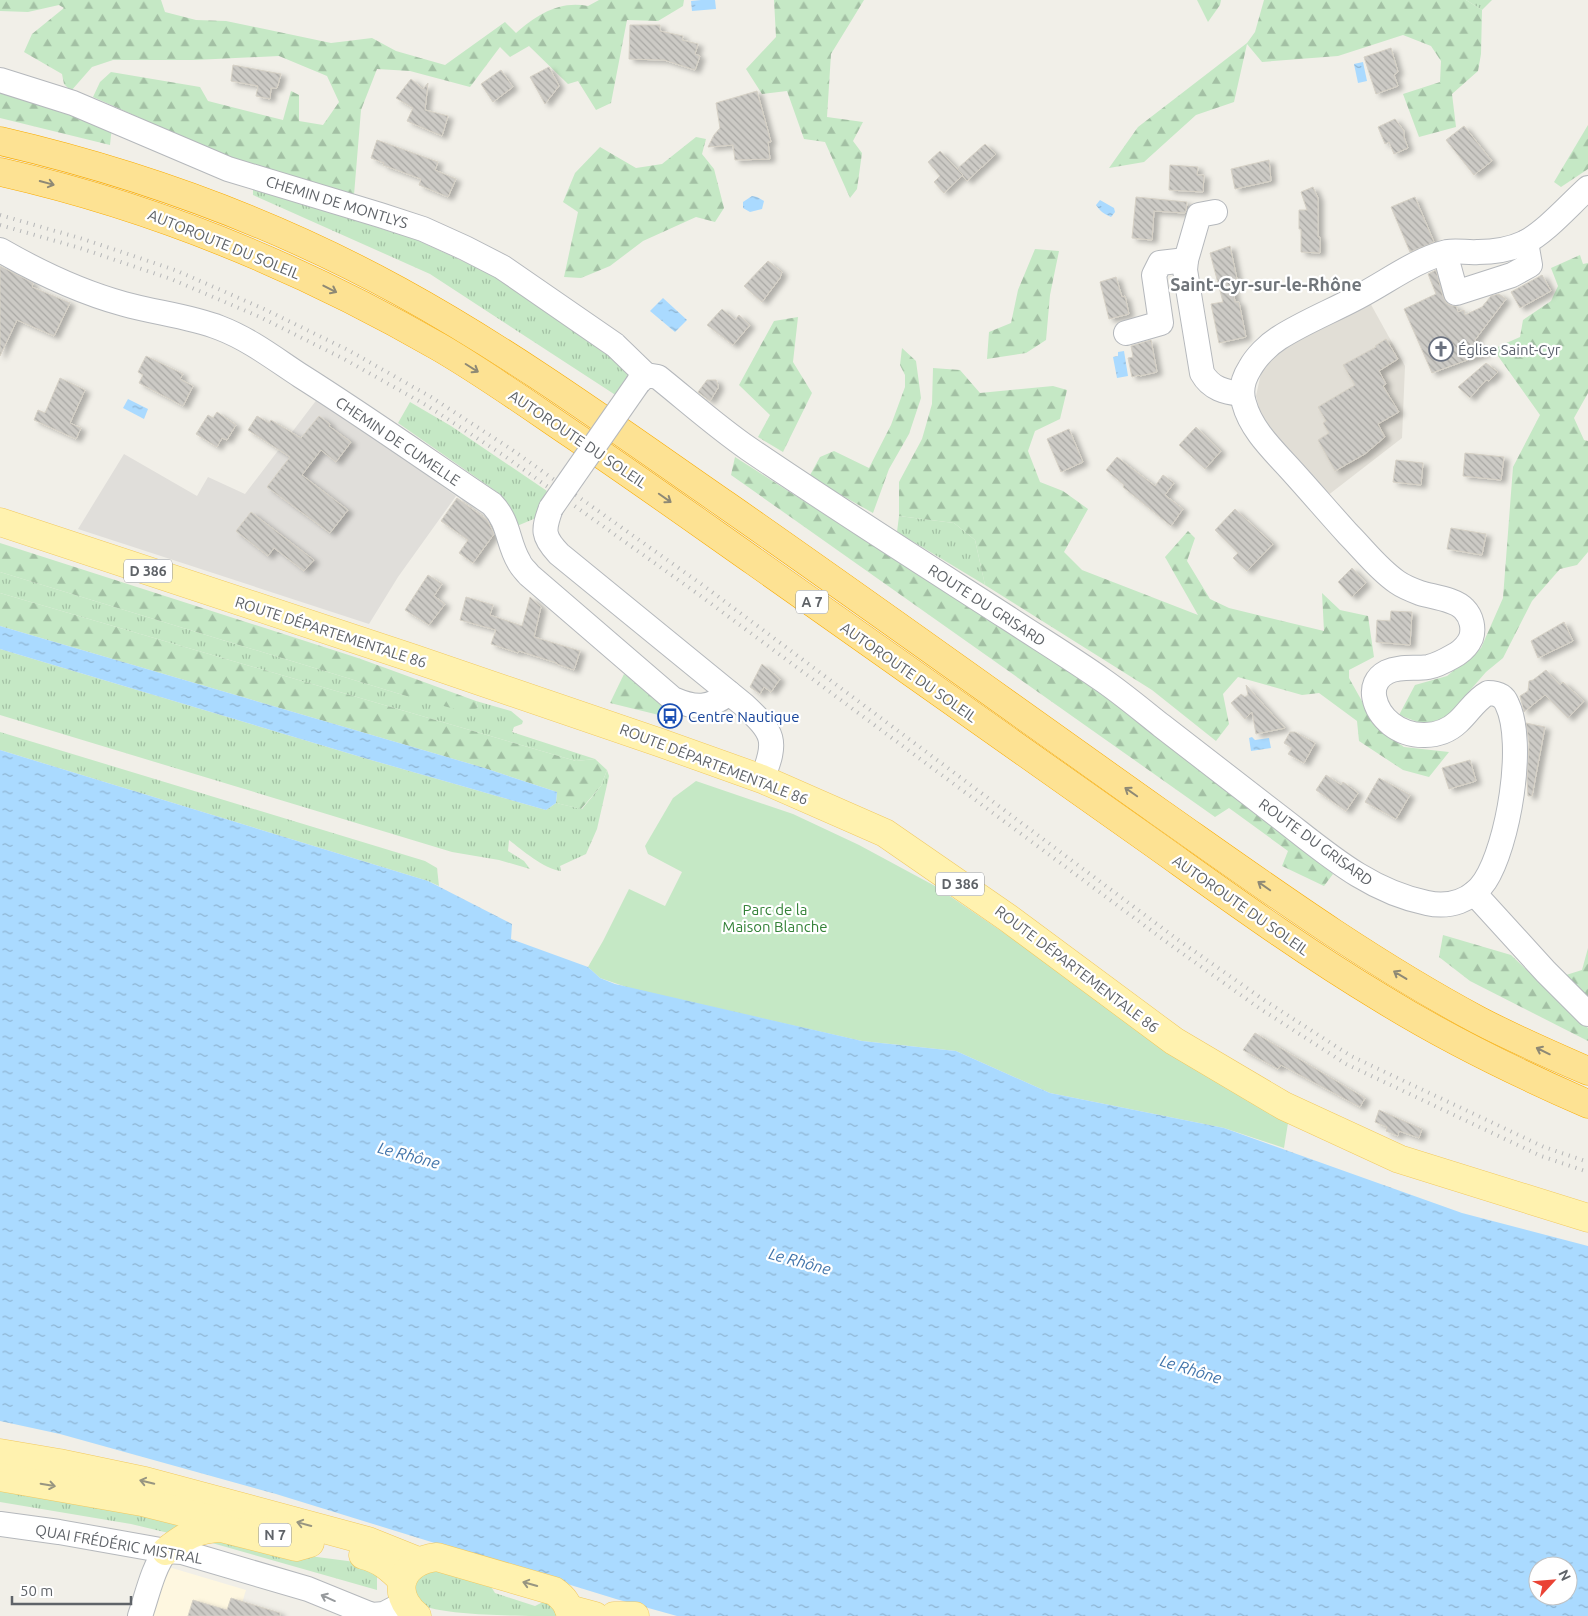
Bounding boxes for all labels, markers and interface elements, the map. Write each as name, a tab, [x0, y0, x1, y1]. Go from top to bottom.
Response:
street label: CHEMIN DE MONTLYS	[264, 172, 410, 232]
one-way arrow	[39, 179, 55, 189]
street label: AUTOROUTE DU SOLEIL	[146, 206, 303, 282]
district label: Saint-Cyr-sur-le-Rhône	[1170, 274, 1362, 294]
one-way arrow	[322, 285, 337, 294]
church icon: Église Saint-Cyr	[1428, 336, 1454, 362]
place label: Église Saint-Cyr	[1458, 341, 1561, 358]
one-way arrow	[465, 363, 479, 373]
street label: AUTOROUTE DU SOLEIL	[506, 387, 650, 492]
street label: CHEMIN DE CUMELLE	[333, 393, 463, 489]
one-way arrow	[657, 493, 671, 503]
road number: D 386	[124, 560, 172, 582]
street label: ROUTE DU GRISARD	[925, 561, 1049, 649]
road number: A 7	[796, 590, 828, 614]
street label: ROUTE DÉPARTEMENTALE 86	[233, 593, 429, 671]
street label: AUTOROUTE DU SOLEIL	[838, 618, 981, 726]
bus stop icon: Centre Nautique	[657, 703, 683, 729]
place label: Centre Nautique	[688, 708, 799, 725]
street label: ROUTE DÉPARTEMENTALE 86	[617, 720, 811, 808]
one-way arrow	[1124, 787, 1138, 797]
street label: ROUTE DU GRISARD	[1256, 795, 1376, 889]
street label: AUTOROUTE DU SOLEIL	[1170, 851, 1313, 959]
road number: D 386	[936, 872, 984, 896]
one-way arrow	[1258, 881, 1272, 891]
park label: Parc de la Maison Blanche	[722, 901, 828, 935]
street label: ROUTE DÉPARTEMENTALE 86	[992, 902, 1162, 1036]
one-way arrow	[1394, 969, 1408, 979]
one-way arrow	[1536, 1046, 1551, 1056]
water label: Le Rhône	[376, 1138, 442, 1172]
water label: Le Rhône	[767, 1244, 833, 1278]
water label: Le Rhône	[1158, 1351, 1224, 1387]
one-way arrow	[139, 1476, 155, 1486]
one-way arrow	[40, 1481, 56, 1491]
one-way arrow	[296, 1518, 312, 1528]
street label: QUAI FRÉDÉRIC MISTRAL	[34, 1521, 204, 1567]
road number: N 7	[259, 1524, 291, 1546]
north arrow	[1528, 1556, 1578, 1606]
text: N	[1555, 1567, 1574, 1584]
scale bar	[12, 1574, 131, 1606]
one-way arrow	[522, 1579, 538, 1589]
text: 50 m	[20, 1582, 53, 1599]
one-way arrow	[321, 1592, 336, 1602]

